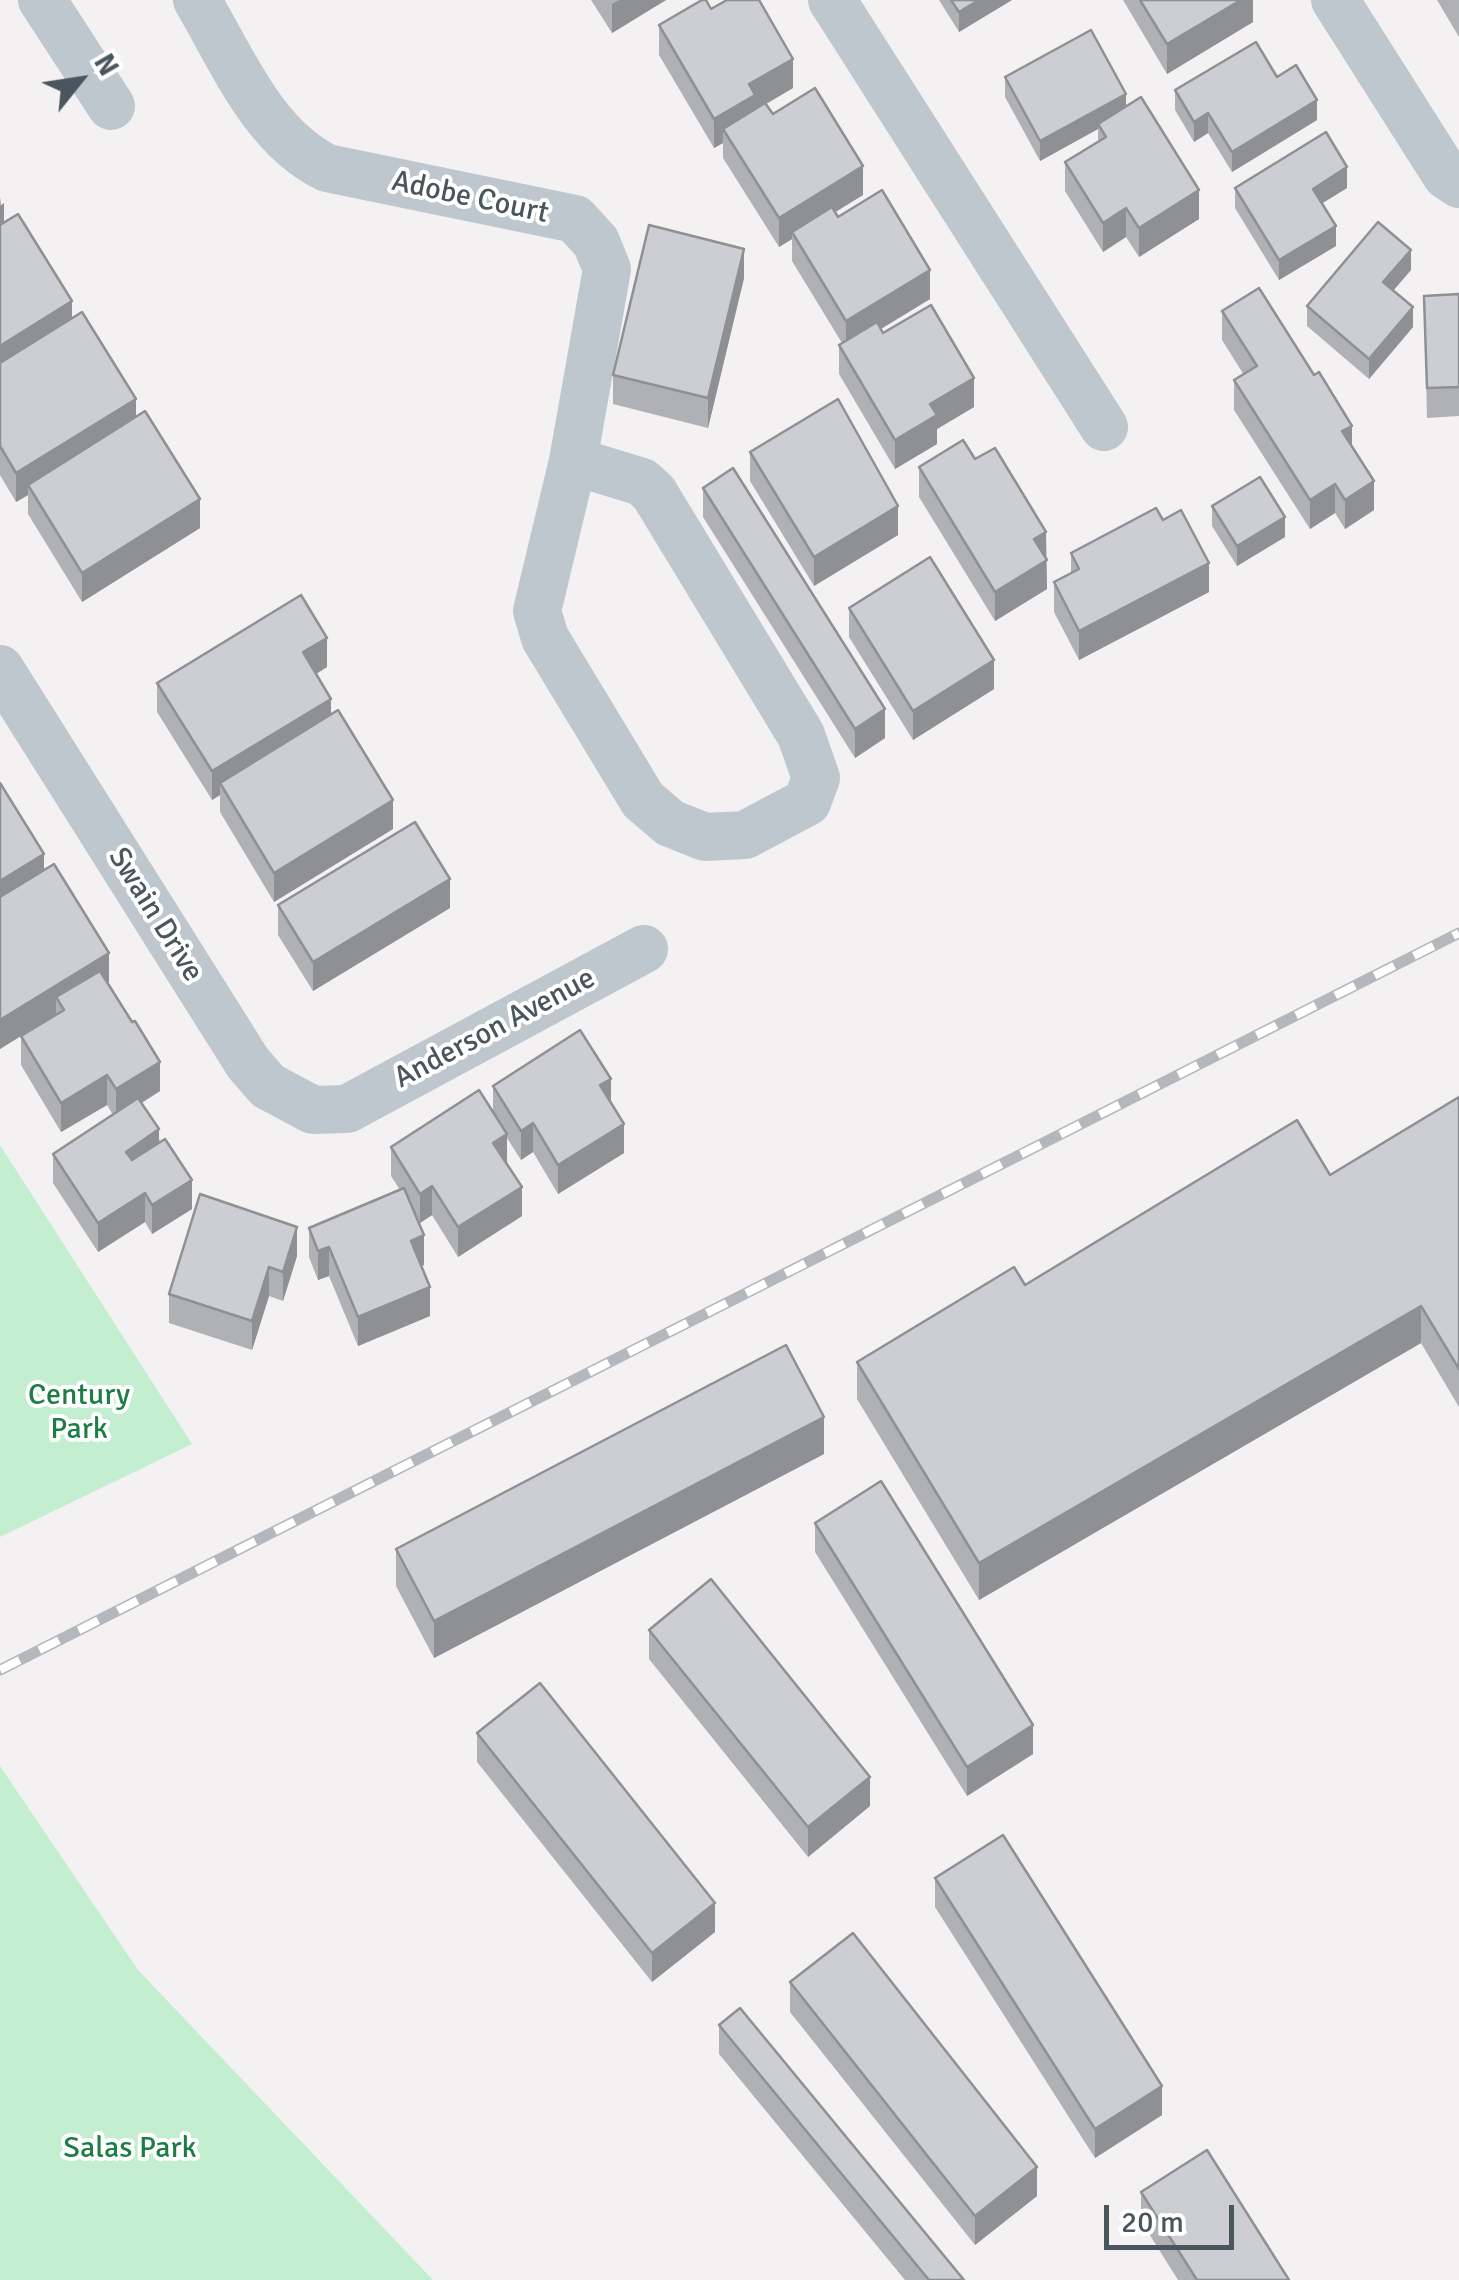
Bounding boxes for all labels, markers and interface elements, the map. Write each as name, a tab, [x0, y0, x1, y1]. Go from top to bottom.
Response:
north arrow	[30, 30, 130, 130]
text: N	[86, 48, 126, 82]
street label: Adobe Court	[388, 164, 552, 232]
street label: Swain Drive	[100, 841, 210, 989]
street label: Anderson Avenue	[388, 961, 602, 1097]
park label: Century Park	[28, 1378, 130, 1448]
park label: Salas Park	[63, 2131, 197, 2167]
scale bar	[1109, 2185, 1239, 2247]
text: 20 m	[1121, 2204, 1184, 2241]

